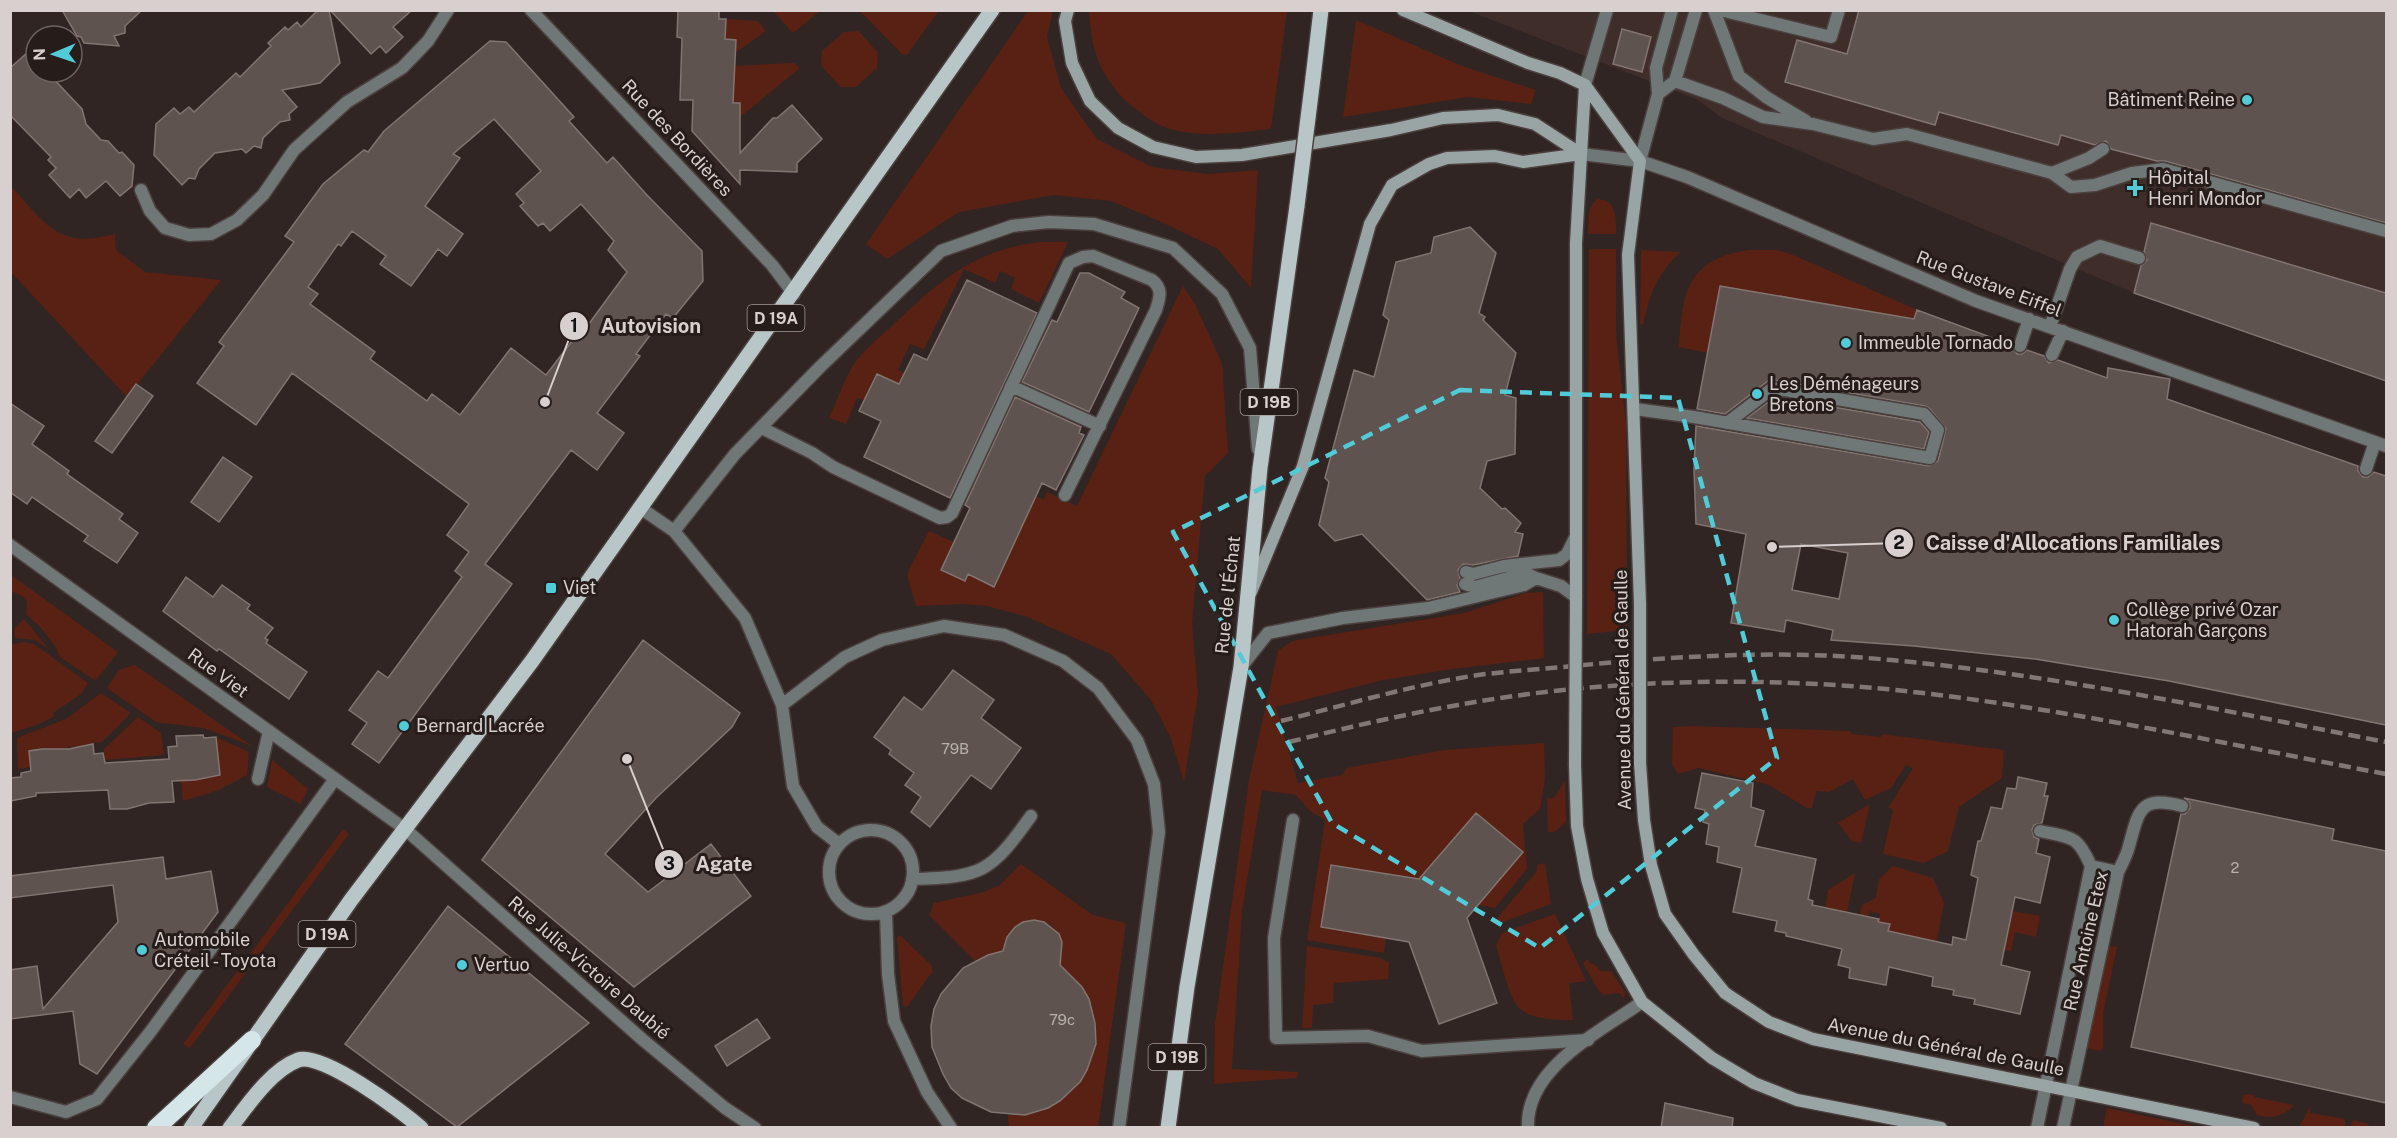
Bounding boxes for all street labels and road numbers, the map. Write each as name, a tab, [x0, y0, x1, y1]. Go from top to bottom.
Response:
street label: Rue des Bordières	[618, 75, 737, 200]
street label: Rue Gustave Eiffel	[1913, 246, 2065, 321]
road number: D 19A	[748, 305, 804, 331]
road number: D 19B	[1240, 389, 1298, 415]
street label: Rue de l'Échat	[1210, 535, 1244, 655]
street label: Avenue du Général de Gaulle	[1610, 569, 1635, 811]
street label: Rue Viet	[184, 644, 253, 702]
street label: Rue Antoine Etex	[2059, 869, 2112, 1013]
street label: Rue Julie-Victoire Daubié	[504, 892, 674, 1044]
road number: D 19A	[298, 921, 356, 947]
street label: Avenue du Général de Gaulle	[1826, 1013, 2066, 1080]
road number: D 19B	[1148, 1044, 1206, 1070]

